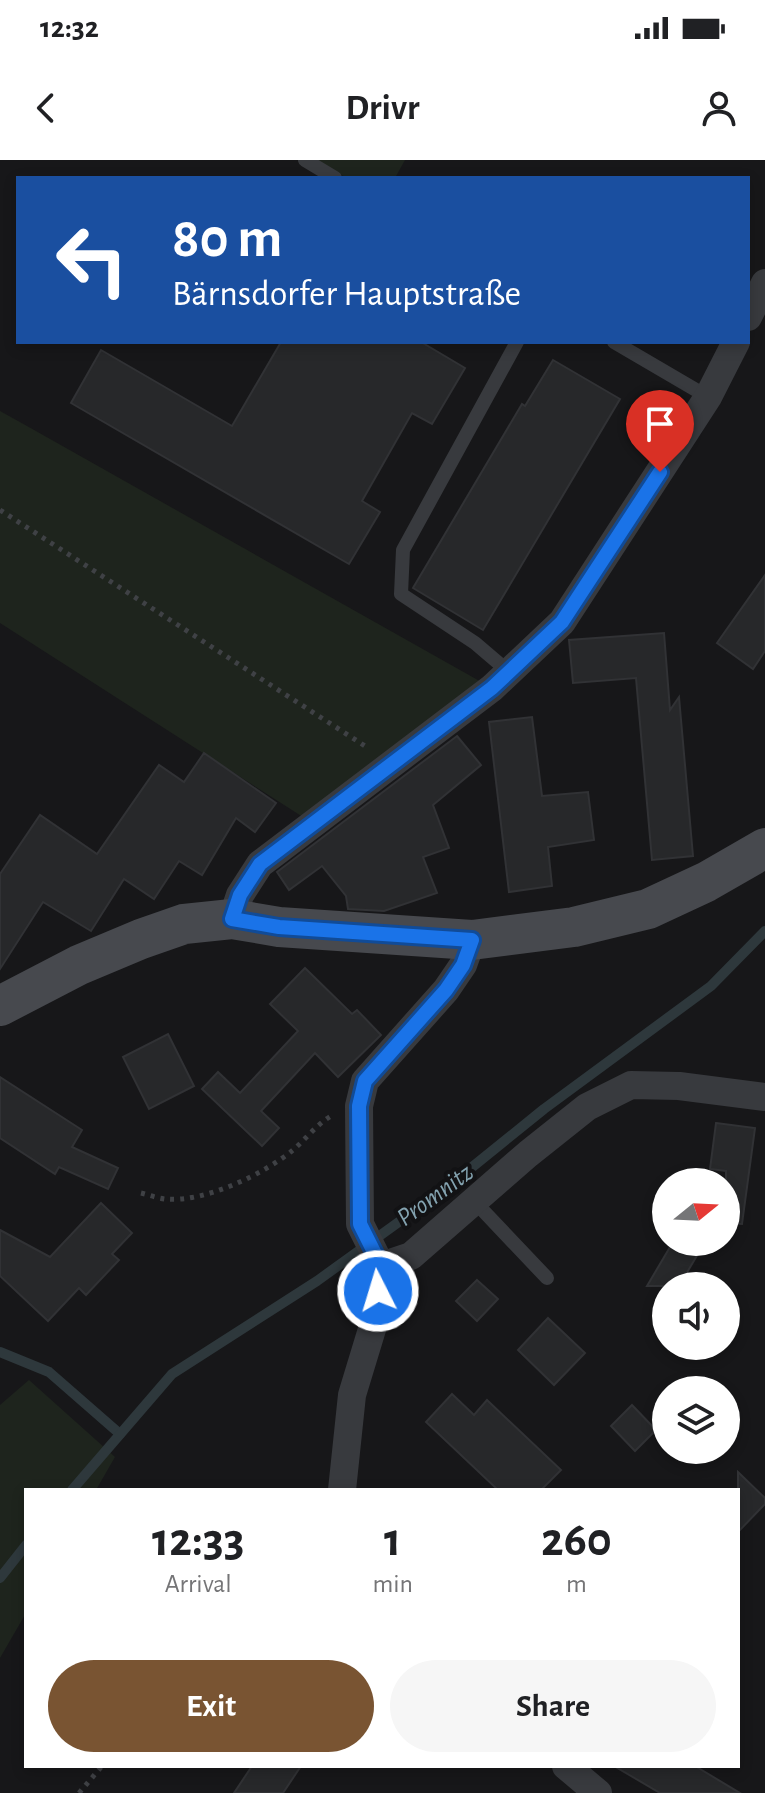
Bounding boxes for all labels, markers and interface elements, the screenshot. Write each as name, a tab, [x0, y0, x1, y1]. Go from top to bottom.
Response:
text: 12:32	[40, 13, 99, 43]
icon: back	[24, 86, 68, 130]
icon: person	[697, 86, 741, 130]
text: Drivr	[346, 90, 419, 126]
icon: left	[40, 208, 144, 312]
text: 80 m	[172, 211, 282, 267]
text: Bärnsdorfer Hauptstraße	[172, 276, 521, 312]
pin	[626, 390, 694, 472]
icon: arrive	[638, 402, 682, 446]
water label: Promnitz	[392, 1159, 478, 1231]
north arrow	[652, 1168, 740, 1256]
map controls	[652, 1168, 740, 1464]
position arrow	[336, 1249, 420, 1333]
button: sound	[652, 1272, 740, 1360]
button: layers	[652, 1376, 740, 1464]
text: 12:33	[152, 1517, 244, 1565]
text: 1	[384, 1517, 401, 1565]
text: 260	[541, 1517, 612, 1565]
text: Arrival	[165, 1571, 232, 1597]
text: min	[372, 1571, 413, 1597]
text: m	[566, 1571, 587, 1597]
button: Exit	[48, 1660, 374, 1752]
button: Share	[390, 1660, 716, 1752]

